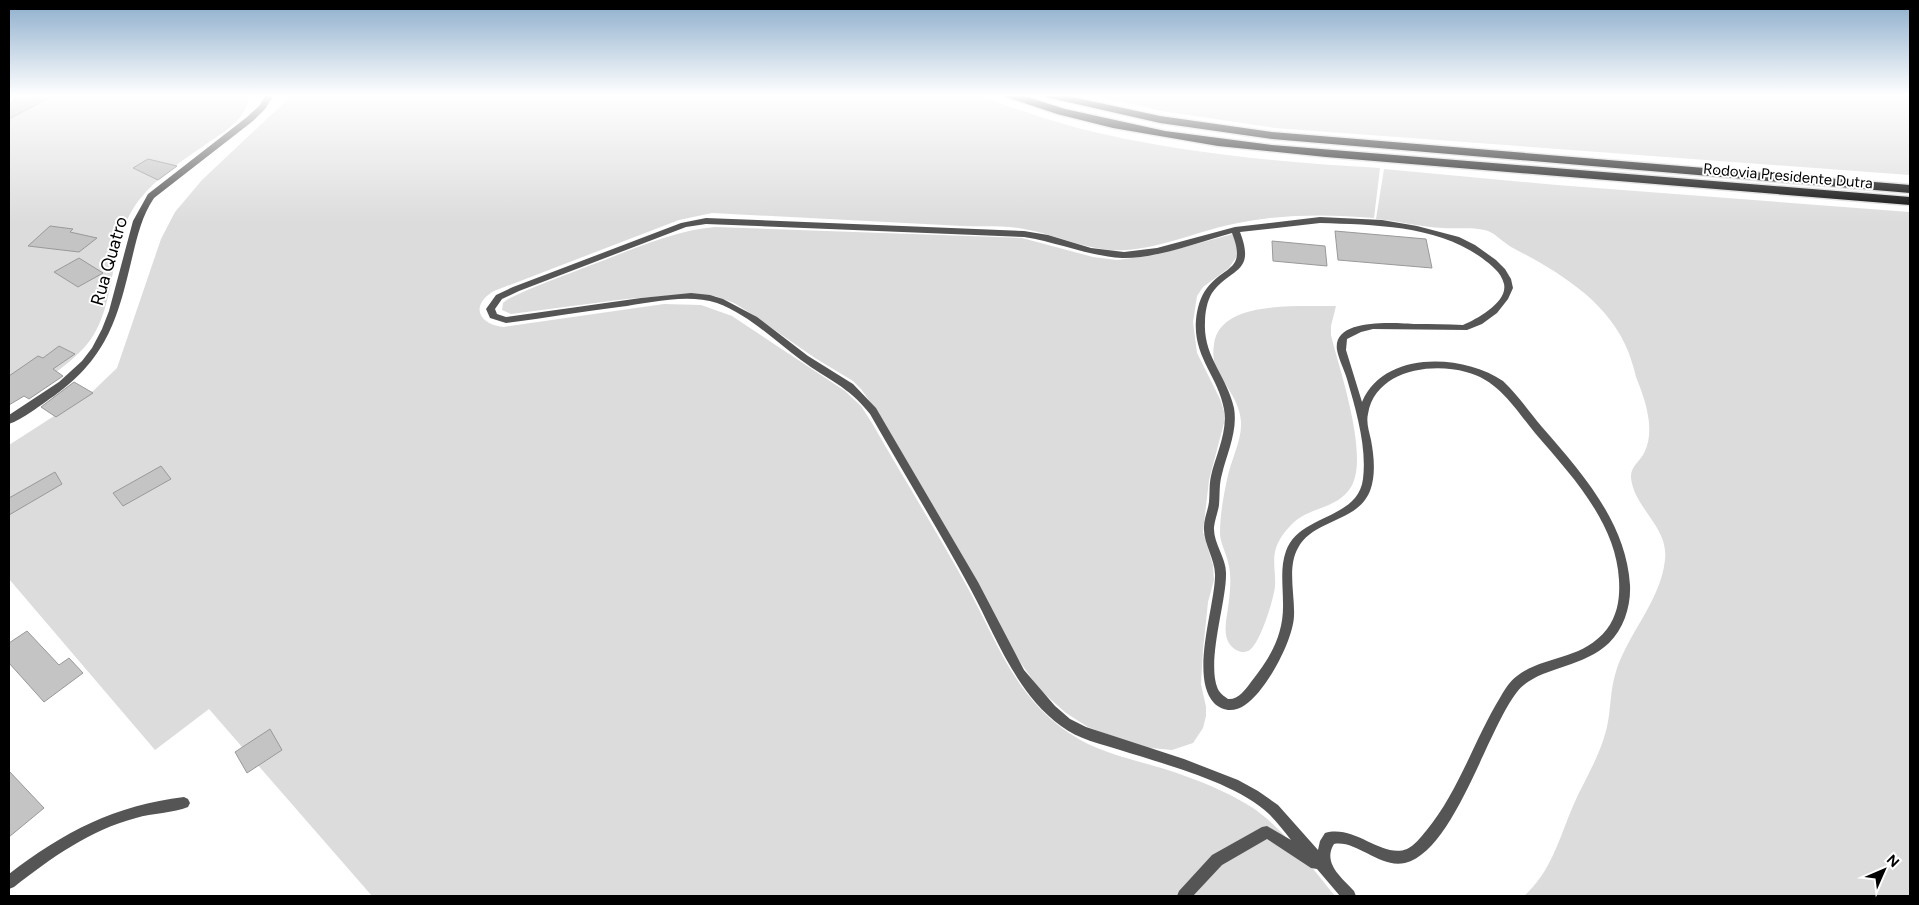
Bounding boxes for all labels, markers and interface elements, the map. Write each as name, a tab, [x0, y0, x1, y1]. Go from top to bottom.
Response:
street label: Rodovia Presidente Dutra	[1702, 160, 1874, 192]
street label: Rua Quatro	[86, 214, 132, 308]
north arrow	[1859, 845, 1909, 895]
text: N	[1883, 851, 1903, 871]

